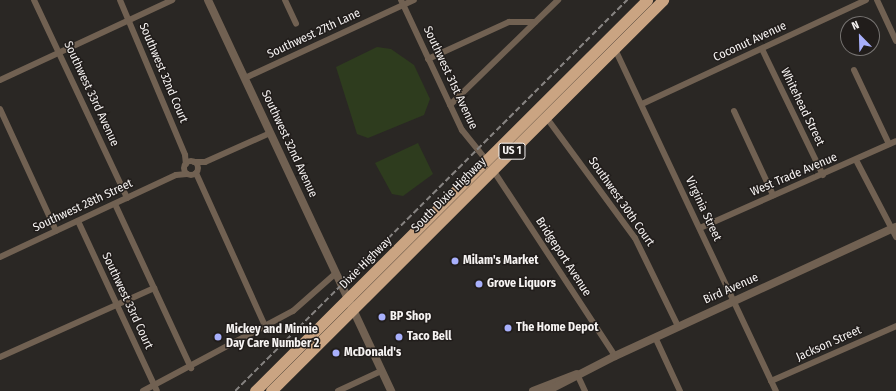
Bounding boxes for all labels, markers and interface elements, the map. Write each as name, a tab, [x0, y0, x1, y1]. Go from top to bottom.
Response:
street label: Southwest 27th Lane	[265, 6, 363, 62]
north arrow	[840, 16, 880, 56]
text: N	[850, 18, 861, 33]
street label: Coconut Avenue	[711, 19, 789, 65]
street label: Southwest 32nd Court	[135, 21, 191, 125]
street label: Southwest 31st Avenue	[420, 24, 480, 132]
street label: Southwest 33rd Avenue	[60, 39, 122, 149]
street label: Whitehead Street	[777, 66, 827, 148]
street label: Southwest 32nd Avenue	[258, 88, 320, 200]
road number: US 1	[498, 142, 526, 160]
street label: West Trade Avenue	[748, 150, 840, 200]
street label: South Dixie Highway	[409, 155, 489, 235]
street label: Southwest 30th Court	[585, 155, 657, 249]
street label: Virginia Street	[682, 175, 724, 243]
street label: Southwest 28th Street	[31, 177, 135, 235]
street label: Bridgeport Avenue	[532, 215, 594, 299]
street label: Dixie Highway	[337, 234, 395, 292]
street label: Southwest 33rd Court	[98, 250, 156, 352]
place label: Milam's Market	[463, 254, 539, 268]
marker: Milam's Market	[450, 256, 460, 266]
street label: Bird Avenue	[701, 270, 761, 308]
place label: Grove Liquors	[487, 277, 556, 291]
marker: Grove Liquors	[474, 279, 484, 289]
place label: BP Shop	[390, 310, 431, 324]
marker: BP Shop	[377, 312, 387, 322]
place label: The Home Depot	[516, 321, 598, 335]
place label: Mickey and Minnie Day Care Number 2	[226, 323, 319, 351]
marker: The Home Depot	[503, 323, 513, 333]
street label: Jackson Street	[794, 323, 864, 365]
place label: Taco Bell	[407, 330, 451, 344]
marker: Mickey and Minnie Day Care Number 2	[213, 332, 223, 342]
marker: Taco Bell	[394, 332, 404, 342]
place label: McDonald's	[344, 346, 401, 360]
marker: McDonald's	[331, 348, 341, 358]

